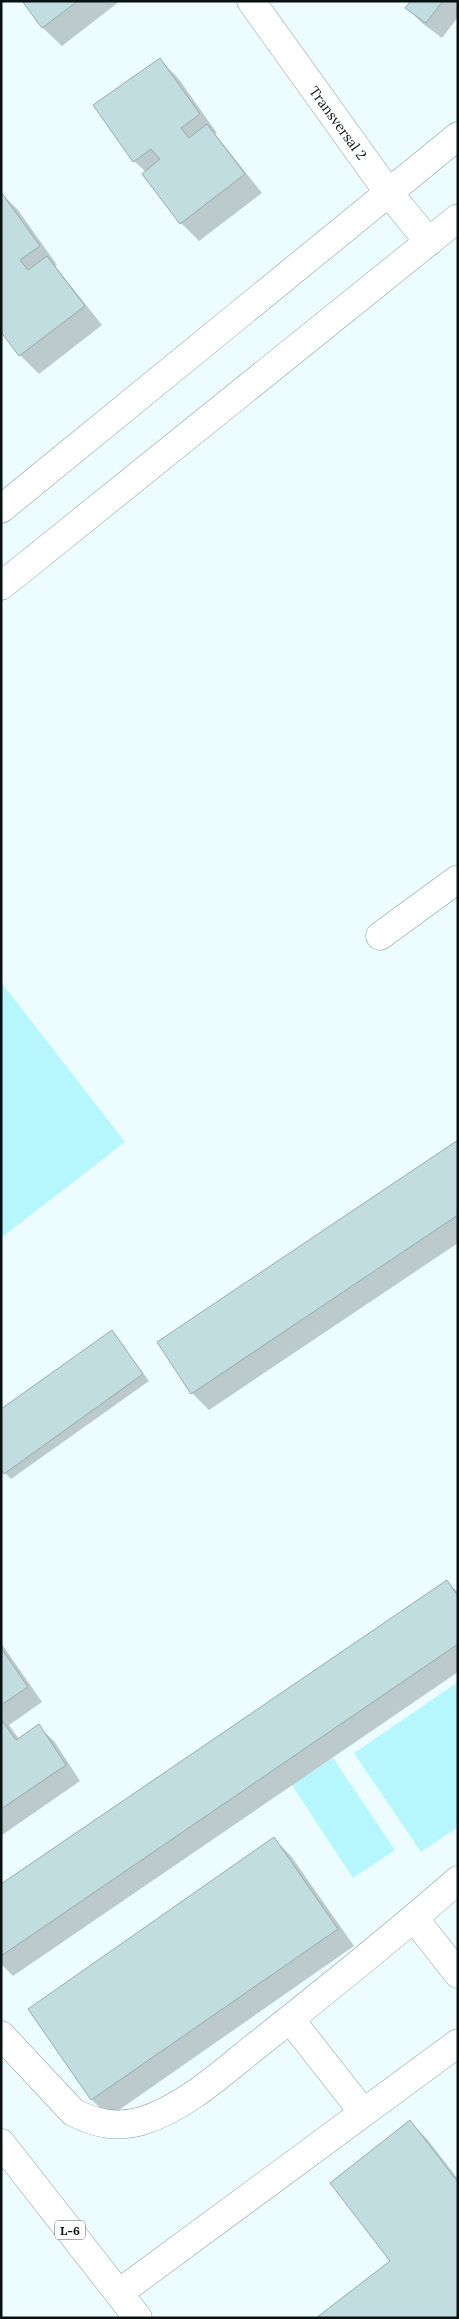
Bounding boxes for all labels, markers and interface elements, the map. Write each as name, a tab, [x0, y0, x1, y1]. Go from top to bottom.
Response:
street label: Transversal 2	[305, 83, 371, 163]
road number: L-6	[55, 2220, 85, 2240]

